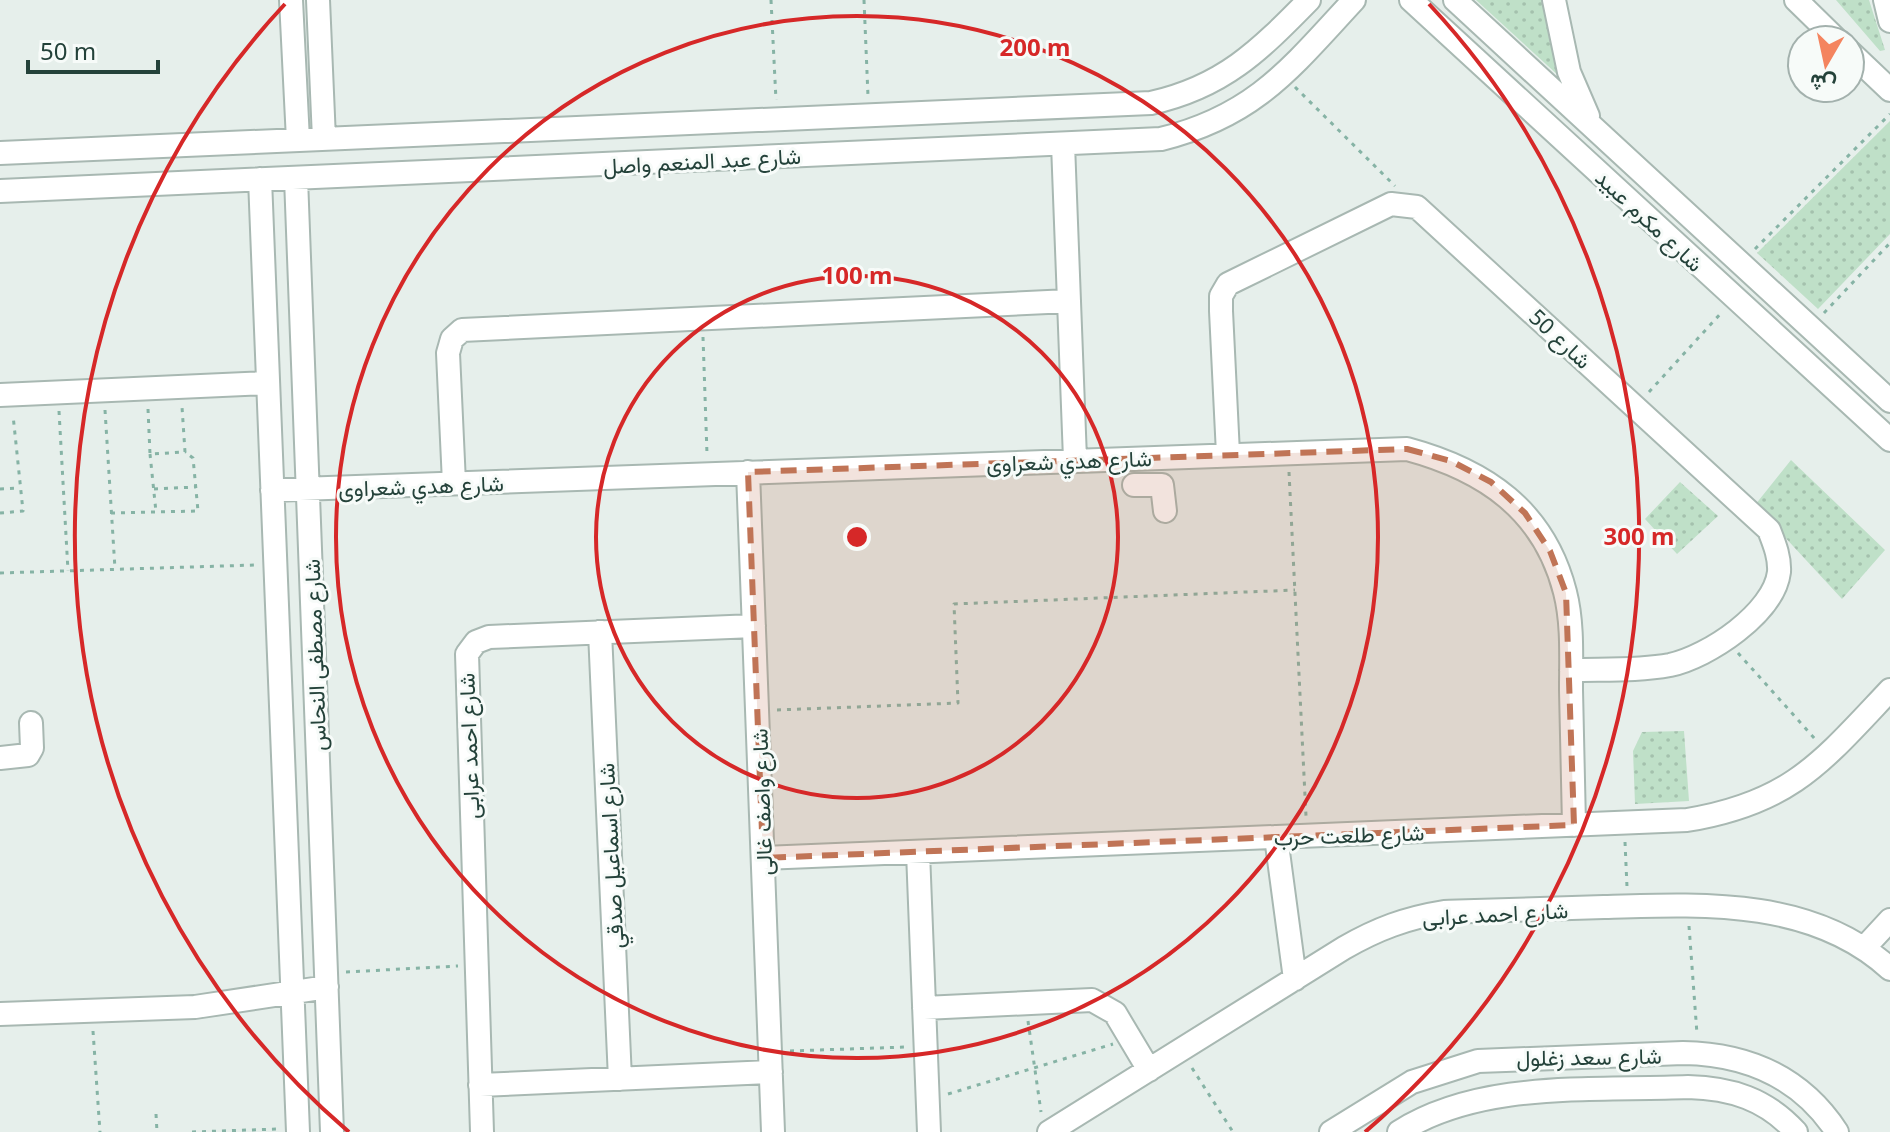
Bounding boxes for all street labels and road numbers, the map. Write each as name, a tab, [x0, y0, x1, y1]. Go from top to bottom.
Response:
street label: شارع عبد المنعم واصل	[602, 140, 802, 181]
street label: شارع مكرم عبيد	[1589, 162, 1710, 279]
street label: شارع 50	[1523, 301, 1599, 375]
street label: شارع هدي شعراوى	[986, 442, 1152, 483]
street label: شارع هدي شعراوى	[338, 467, 504, 508]
street label: شارع مصطفى النحاس	[296, 558, 333, 751]
street label: شارع احمد عرابى	[450, 672, 487, 820]
street label: شارع واصف غالى	[743, 728, 780, 876]
street label: شارع اسماعيل صدقي	[590, 762, 635, 950]
street label: شارع طلعت حرب	[1273, 816, 1425, 853]
street label: شارع احمد عرابى	[1421, 894, 1569, 933]
street label: شارع سعد زغلول	[1516, 1040, 1662, 1073]

